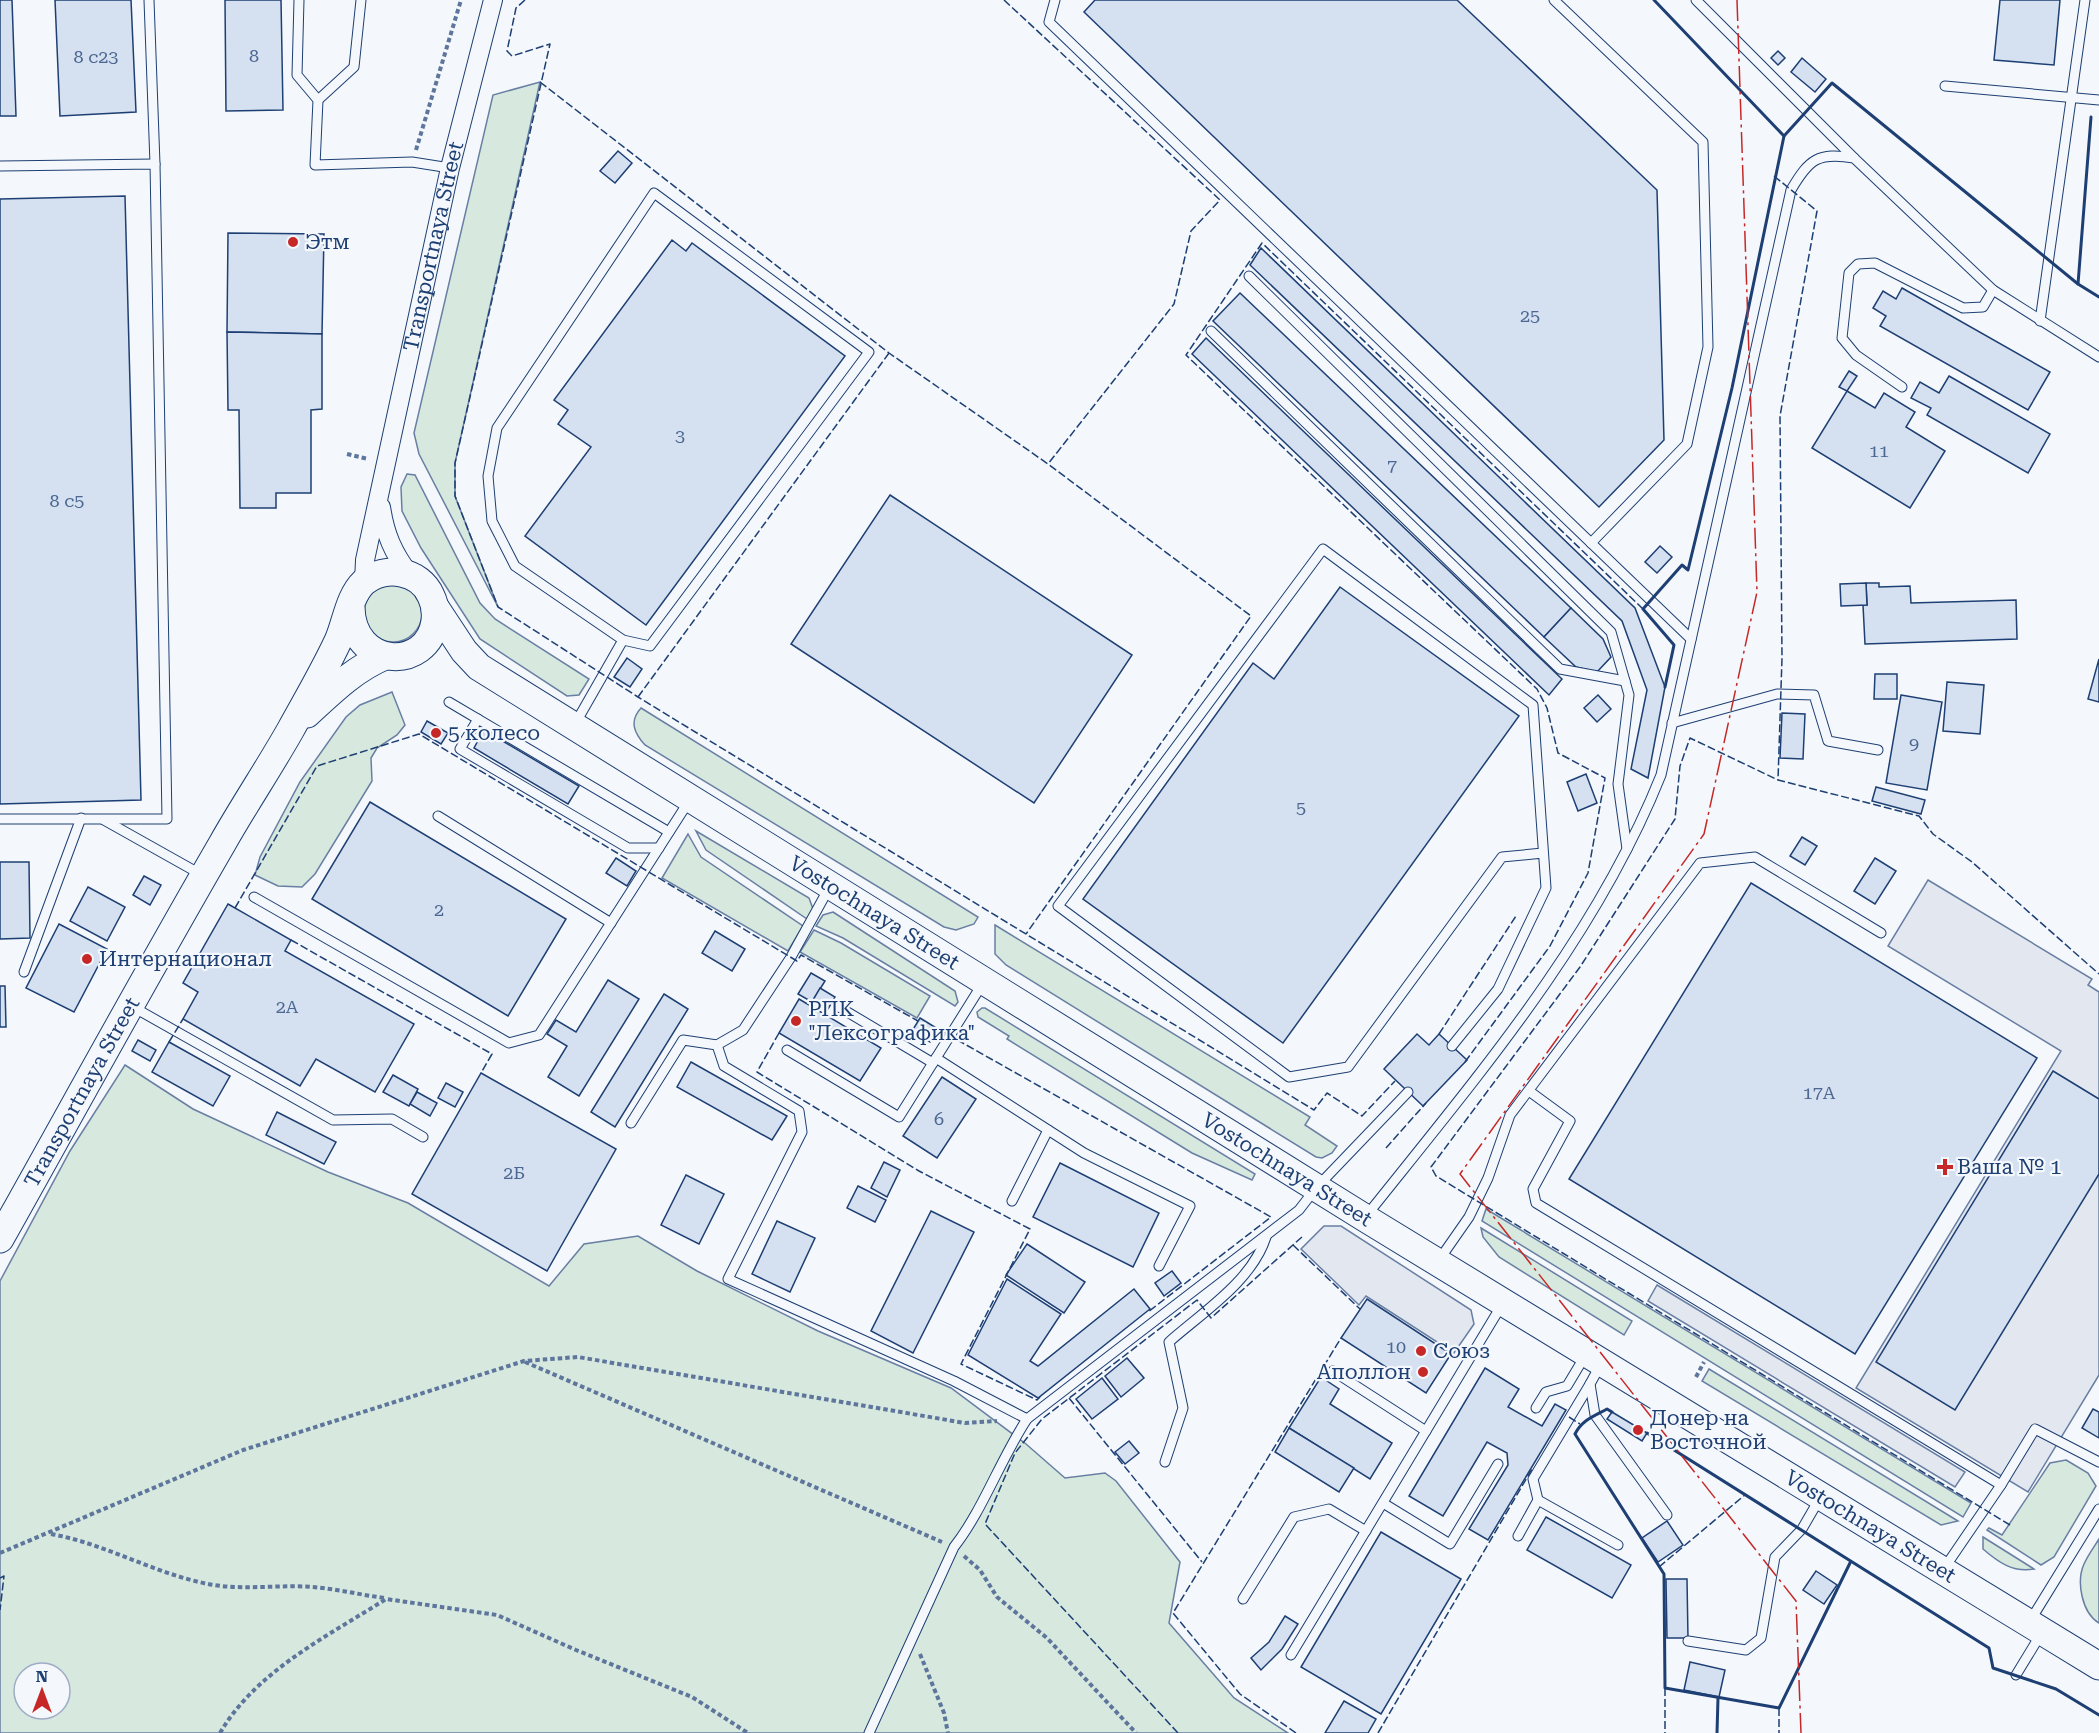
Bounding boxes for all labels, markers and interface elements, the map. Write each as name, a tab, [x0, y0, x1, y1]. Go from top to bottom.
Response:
house number: 8	[249, 45, 259, 66]
house number: 8 с23	[74, 46, 118, 67]
street label: Transportnaya Street	[399, 139, 468, 353]
place label: Этм	[305, 230, 350, 254]
marker: Этм	[286, 235, 300, 249]
house number: 25	[1520, 305, 1540, 326]
house number: 3	[675, 425, 685, 446]
house number: 11	[1869, 440, 1889, 461]
house number: 7	[1387, 455, 1397, 476]
house number: 8 с5	[50, 490, 84, 511]
place label: 5 колесо	[448, 721, 540, 745]
marker: 5 колесо	[429, 726, 443, 740]
house number: 9	[1909, 733, 1919, 754]
house number: 5	[1296, 797, 1306, 818]
street label: Vostochnaya Street	[785, 851, 964, 975]
house number: 2	[434, 899, 444, 920]
place label: Интернационал	[99, 947, 272, 971]
marker: Интернационал	[80, 952, 94, 966]
street label: Transportnaya Street	[19, 993, 144, 1191]
house number: 2А	[276, 996, 299, 1017]
place label: РПК "Лексографика"	[808, 997, 975, 1045]
marker: РПК "Лексографика"	[789, 1014, 803, 1028]
house number: 17А	[1803, 1082, 1836, 1103]
house number: 6	[934, 1108, 944, 1129]
street label: Vostochnaya Street	[1197, 1108, 1376, 1231]
place label: Ваша № 1	[1957, 1155, 2062, 1179]
marker: Ваша № 1	[1938, 1160, 1952, 1174]
house number: 2Б	[503, 1162, 525, 1183]
house number: 10	[1386, 1336, 1406, 1357]
place label: Союз	[1433, 1339, 1490, 1363]
marker: Союз	[1414, 1344, 1428, 1358]
place label: Аполлон	[1317, 1360, 1411, 1384]
marker: Аполлон	[1416, 1365, 1430, 1379]
place label: Донер на Восточной	[1650, 1406, 1767, 1454]
marker: Донер на Восточной	[1631, 1423, 1645, 1437]
street label: Vostochnaya Street	[1781, 1465, 1960, 1588]
north arrow	[12, 1661, 72, 1721]
text: N	[36, 1667, 48, 1686]

